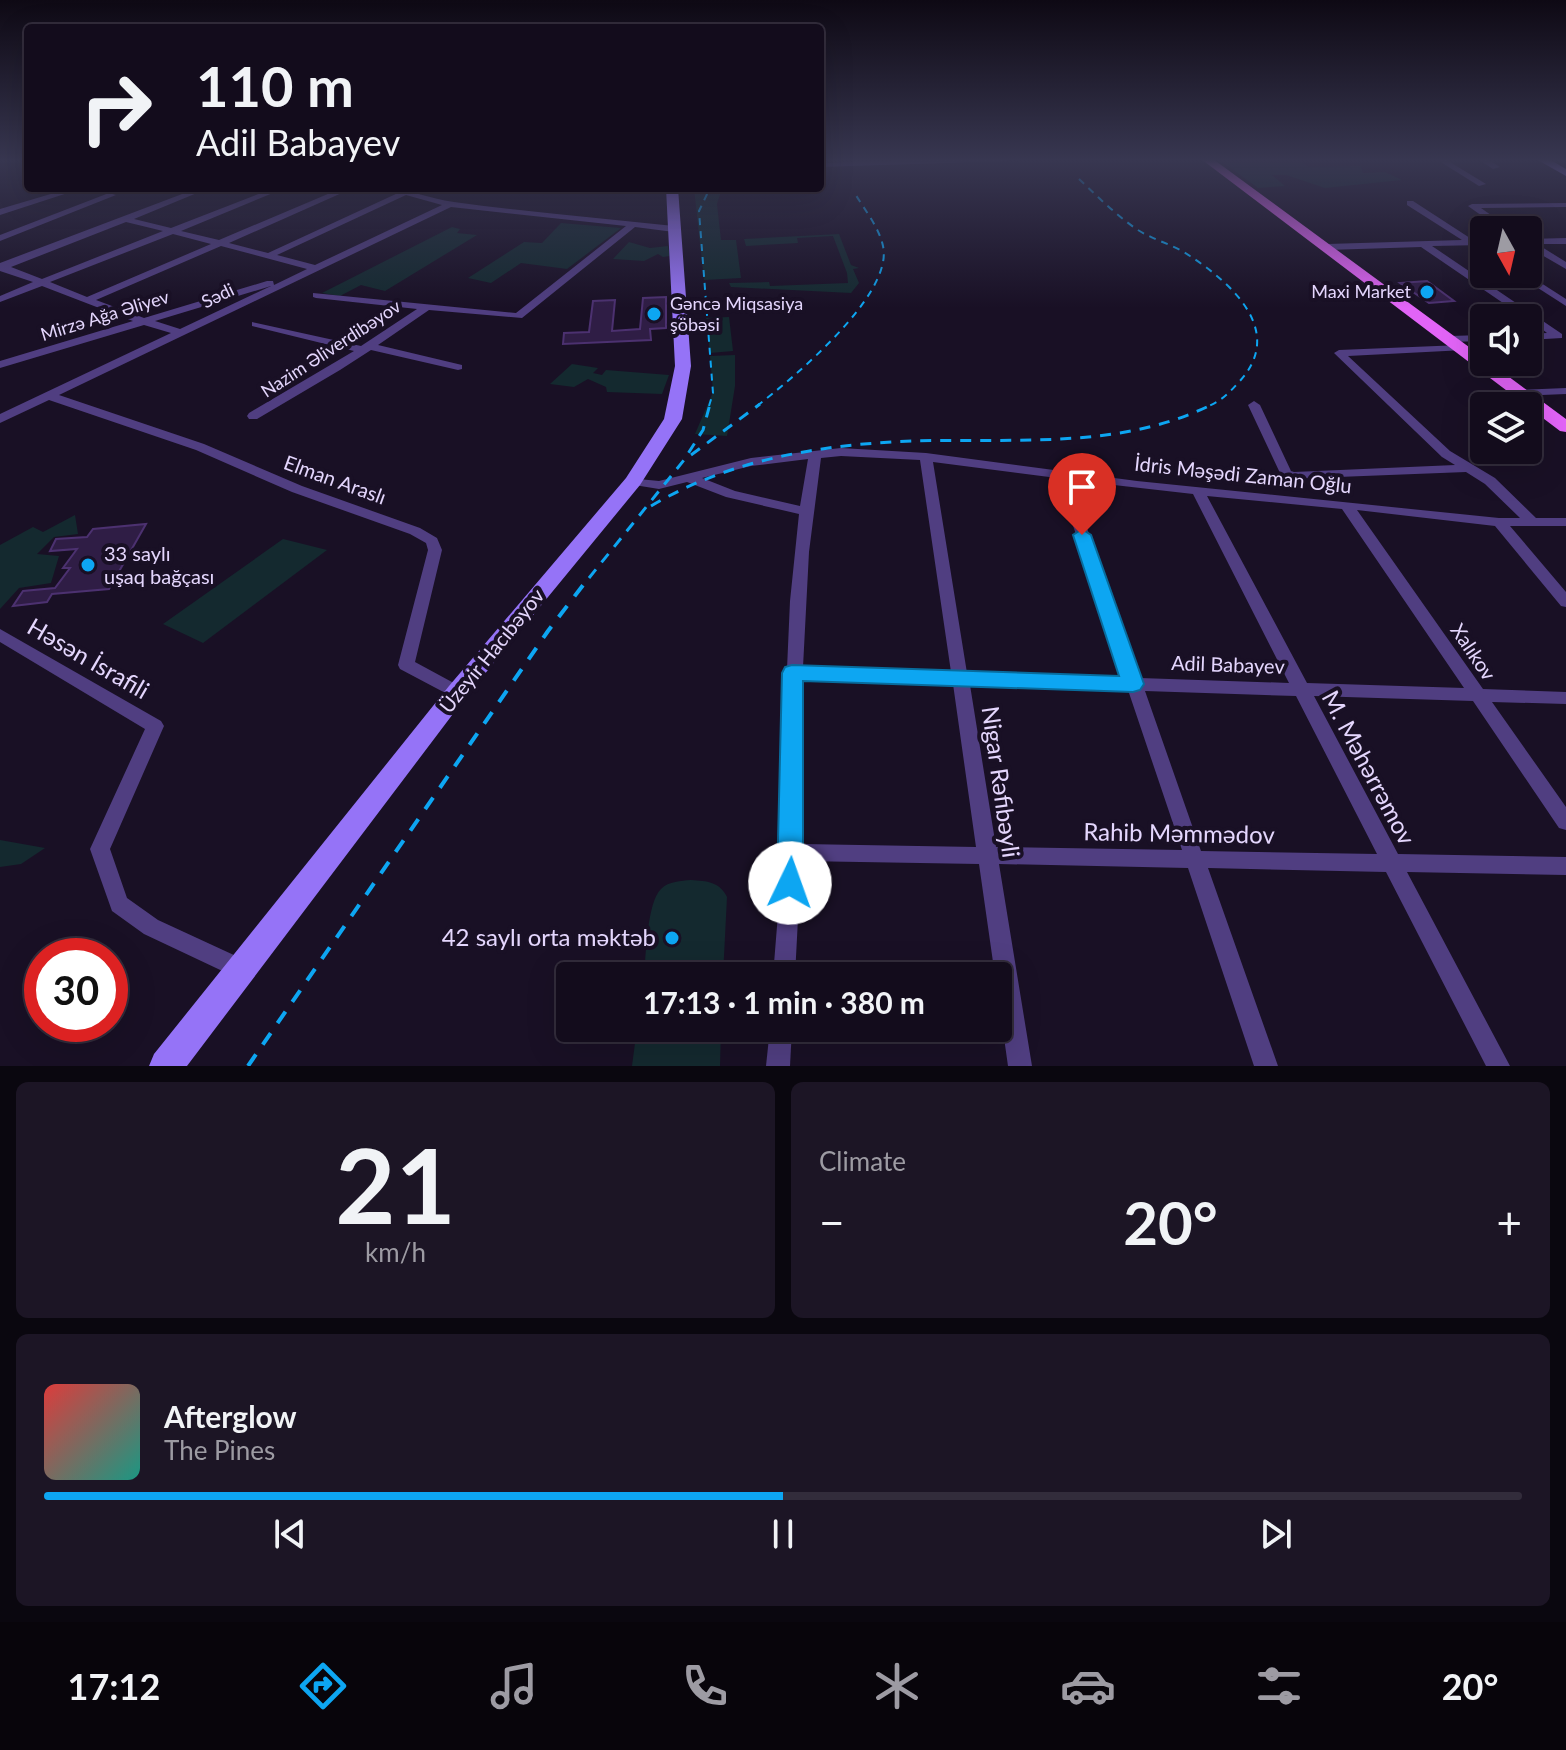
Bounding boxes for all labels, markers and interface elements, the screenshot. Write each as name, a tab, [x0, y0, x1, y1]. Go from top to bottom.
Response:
text: 110 m	[196, 52, 354, 119]
icon: right	[64, 56, 168, 160]
text: Adil Babayev	[196, 120, 400, 164]
north arrow	[1470, 216, 1542, 288]
map controls	[1470, 216, 1542, 464]
street label: Sədi	[198, 278, 237, 312]
place label: Maxi Market	[1311, 280, 1412, 302]
marker: Maxi Market	[1418, 283, 1436, 301]
street label: Mirzə Ağa Əliyev	[38, 285, 172, 345]
place label: Gəncə Miqsasiya şöbəsi	[670, 292, 803, 335]
street label: Nazim Əliverdibəyov	[256, 294, 405, 402]
button: sound	[1470, 304, 1542, 376]
marker: Gəncə Miqsasiya şöbəsi	[645, 305, 663, 323]
button: layers	[1470, 392, 1542, 464]
street label: Elman Araslı	[281, 449, 390, 509]
street label: İdris Məşədi Zaman Oğlu	[1133, 451, 1353, 497]
pin	[1048, 453, 1116, 535]
icon: arrive	[1060, 465, 1104, 509]
place label: 33 saylı uşaq bağçası	[104, 541, 214, 588]
marker: 33 saylı uşaq bağçası	[79, 556, 97, 574]
street label: Üzeyir Hacıbəyov	[434, 583, 549, 717]
street label: Həsən İsrafili	[23, 611, 155, 704]
street label: Xalıkov	[1446, 619, 1502, 685]
street label: Adil Babayev	[1171, 650, 1286, 678]
street label: M. Məhərrəmov	[1317, 685, 1422, 850]
street label: Nigar Rəfibəyli	[976, 704, 1026, 859]
street label: Rahib Məmmədov	[1083, 816, 1276, 849]
position arrow	[748, 841, 832, 925]
place label: 42 saylı orta məktəb	[442, 922, 656, 951]
marker: 42 saylı orta məktəb	[663, 929, 681, 947]
speed limit sign: 30	[24, 938, 128, 1042]
text: 17:13 · 1 min · 380 m	[643, 984, 925, 1020]
text: 21	[335, 1121, 456, 1246]
text: Climate	[819, 1145, 906, 1177]
text: 20°	[1123, 1186, 1218, 1258]
text: −	[819, 1196, 845, 1248]
text: +	[1496, 1196, 1522, 1248]
text: km/h	[365, 1236, 426, 1268]
text: Afterglow	[164, 1398, 297, 1434]
text: The Pines	[164, 1434, 275, 1466]
icon: previous	[268, 1512, 312, 1556]
icon: pause	[761, 1512, 805, 1556]
icon: next	[1254, 1512, 1298, 1556]
icon: directions	[295, 1658, 351, 1714]
icon: music	[486, 1658, 542, 1714]
icon: phone	[677, 1658, 733, 1714]
icon: climate	[869, 1658, 925, 1714]
icon: car	[1060, 1658, 1116, 1714]
icon: filters	[1251, 1658, 1307, 1714]
text: 17:12	[68, 1664, 160, 1708]
text: 20°	[1442, 1664, 1498, 1708]

